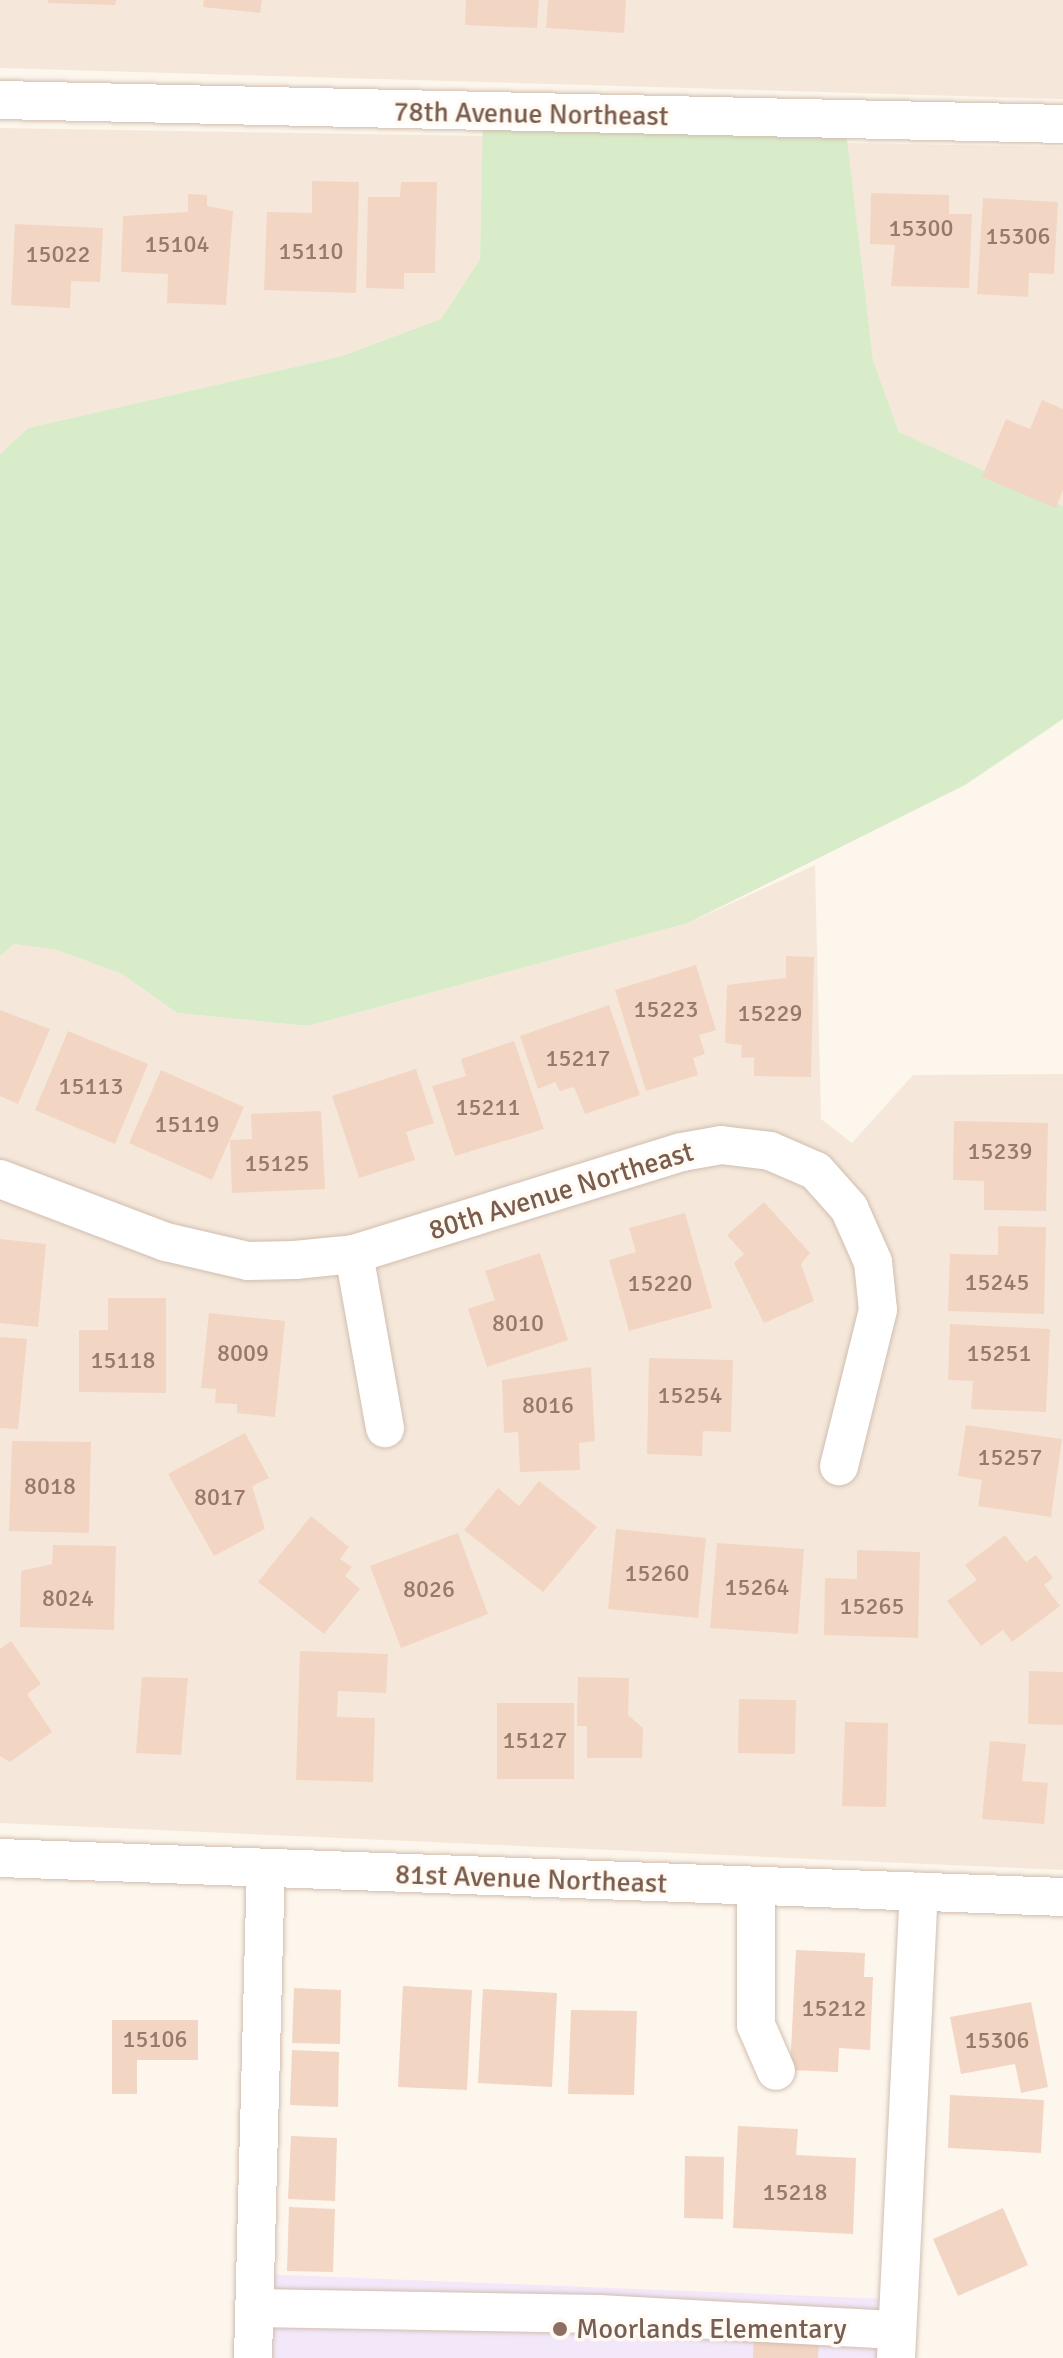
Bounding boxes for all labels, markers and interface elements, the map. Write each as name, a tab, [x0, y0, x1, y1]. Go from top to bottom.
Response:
street label: 78th Avenue Northeast	[393, 95, 669, 133]
house number: 15300	[889, 215, 953, 243]
house number: 15306	[986, 223, 1050, 251]
house number: 15104	[145, 231, 209, 259]
house number: 15110	[279, 238, 343, 266]
house number: 15022	[26, 241, 90, 269]
house number: 15223	[634, 996, 698, 1024]
house number: 15229	[738, 1000, 802, 1028]
house number: 15217	[546, 1045, 610, 1073]
house number: 15113	[59, 1073, 123, 1101]
house number: 15211	[456, 1094, 520, 1122]
house number: 15119	[155, 1111, 219, 1139]
street label: 80th Avenue Northeast	[425, 1135, 697, 1247]
house number: 15239	[968, 1138, 1032, 1166]
house number: 15125	[245, 1150, 309, 1178]
house number: 15245	[965, 1269, 1029, 1297]
house number: 15220	[628, 1270, 692, 1298]
house number: 8010	[492, 1310, 544, 1338]
house number: 8009	[217, 1340, 269, 1368]
house number: 15251	[967, 1340, 1031, 1368]
house number: 15118	[91, 1347, 155, 1375]
house number: 15254	[658, 1382, 722, 1410]
house number: 8016	[522, 1392, 574, 1420]
house number: 15257	[978, 1444, 1042, 1472]
house number: 8018	[24, 1473, 76, 1501]
house number: 8017	[194, 1484, 246, 1512]
house number: 15260	[625, 1560, 689, 1588]
house number: 15264	[725, 1574, 789, 1602]
house number: 8026	[403, 1576, 455, 1604]
house number: 8024	[42, 1585, 94, 1613]
house number: 15265	[840, 1593, 904, 1621]
house number: 15127	[503, 1727, 567, 1755]
street label: 81st Avenue Northeast	[395, 1857, 667, 1901]
house number: 15212	[802, 1995, 866, 2023]
house number: 15106	[123, 2026, 187, 2054]
house number: 15306	[965, 2027, 1029, 2055]
house number: 15218	[763, 2179, 827, 2207]
place label: Moorlands Elementary	[576, 2312, 847, 2346]
marker: Moorlands Elementary	[551, 2320, 569, 2338]

